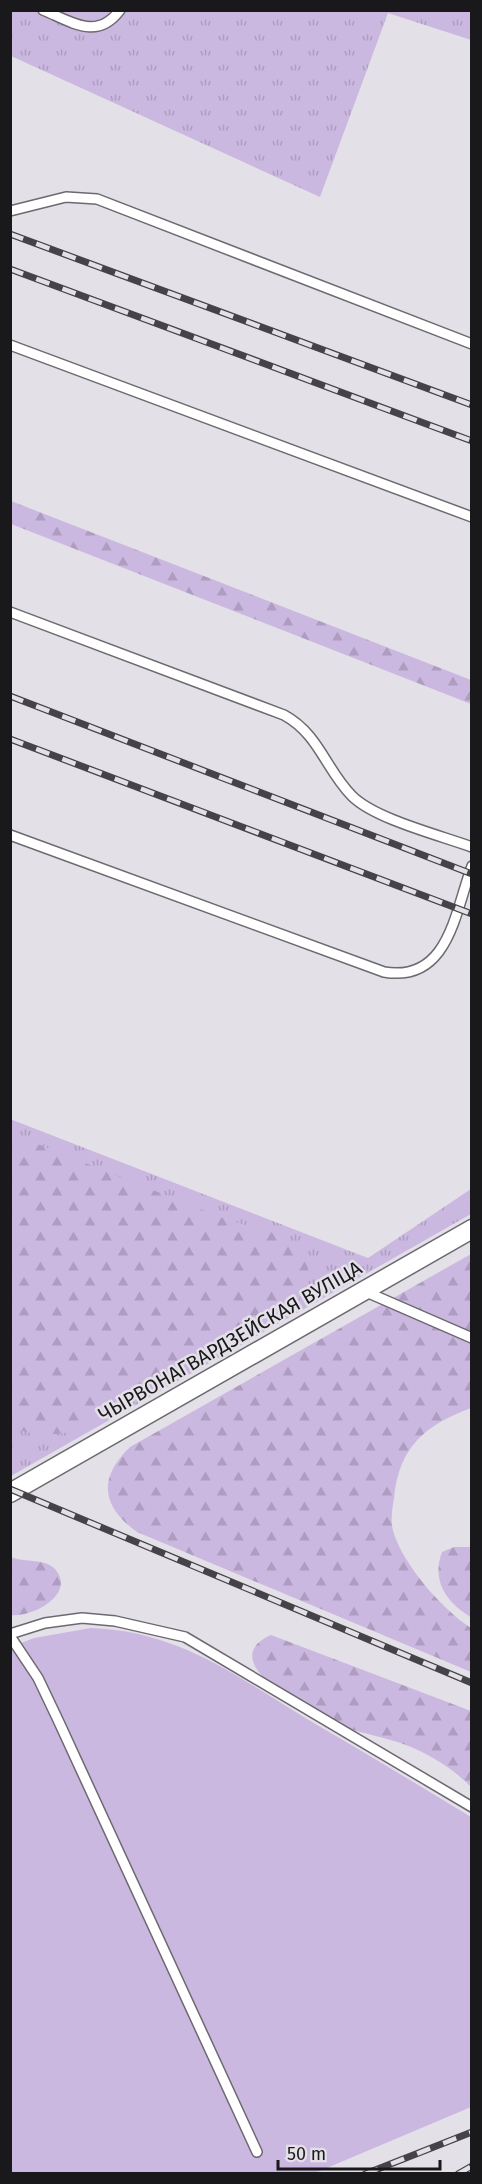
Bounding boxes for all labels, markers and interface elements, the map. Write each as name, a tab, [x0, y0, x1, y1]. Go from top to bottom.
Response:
street label: ЧЫРВОНАГВАРДЗЕЙСКАЯ ВУЛІЦА	[94, 1255, 366, 1426]
scale bar	[278, 2133, 440, 2171]
text: 50 m	[287, 2143, 326, 2165]

